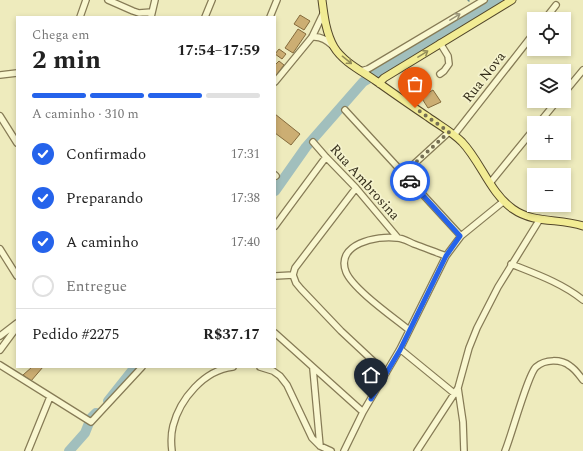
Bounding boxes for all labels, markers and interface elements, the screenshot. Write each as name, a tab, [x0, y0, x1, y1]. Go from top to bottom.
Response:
map controls	[527, 12, 571, 212]
button: locate	[527, 12, 571, 56]
one-way arrow	[449, 13, 461, 21]
text: Chega em	[32, 25, 89, 45]
text: 17:54–17:59	[177, 39, 260, 62]
text: 2 min	[32, 40, 101, 80]
street label: Rua Nova	[457, 47, 511, 107]
one-way arrow	[417, 50, 428, 58]
one-way arrow	[341, 56, 352, 64]
button: layers	[527, 64, 571, 108]
pin	[398, 67, 432, 108]
icon: bag	[404, 73, 426, 95]
text: A caminho · 310 m	[32, 104, 139, 124]
button: +	[527, 116, 571, 160]
street label: Rua Ambrosina	[325, 139, 405, 225]
icon: check	[32, 143, 54, 165]
text: Confirmado	[66, 143, 146, 166]
text: 17:31	[231, 144, 260, 164]
courier	[390, 161, 430, 201]
button: −	[527, 168, 571, 212]
icon: car	[399, 170, 421, 192]
icon: check	[32, 187, 54, 209]
text: Preparando	[66, 187, 143, 210]
text: 17:38	[231, 188, 260, 208]
icon: check	[32, 231, 54, 253]
text: A caminho	[66, 231, 139, 254]
text: 17:40	[231, 232, 260, 252]
text: Entregue	[66, 275, 127, 298]
text: Pedido #2275	[32, 323, 119, 346]
text: R$37.17	[203, 323, 260, 346]
pin	[354, 358, 388, 399]
icon: home	[360, 364, 382, 386]

